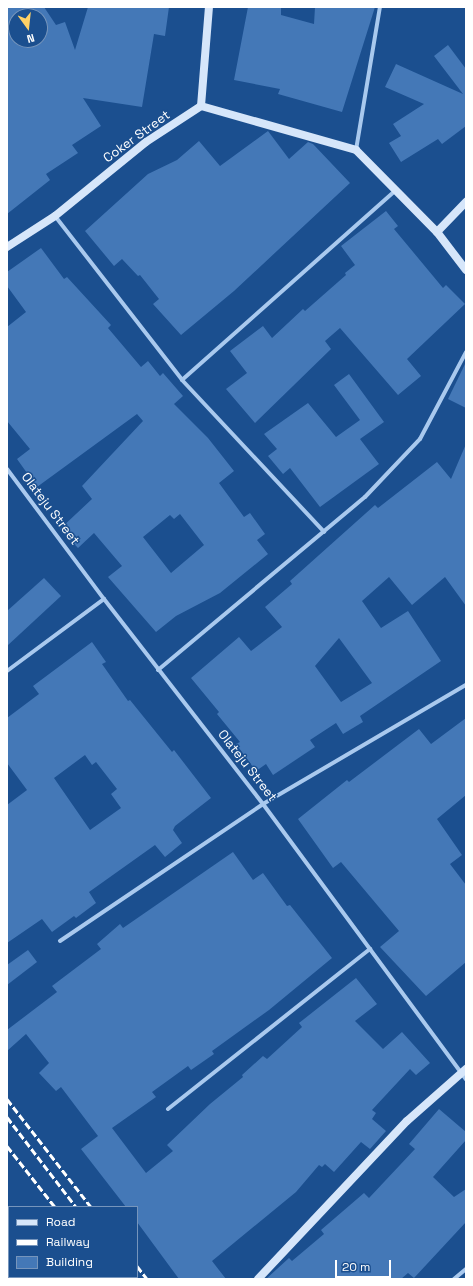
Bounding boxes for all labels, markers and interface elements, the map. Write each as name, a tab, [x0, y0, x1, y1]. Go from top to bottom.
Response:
north arrow	[8, 8, 48, 48]
text: N	[25, 31, 36, 46]
street label: Coker Street	[101, 108, 173, 166]
street label: Olateju Street	[18, 470, 82, 548]
street label: Olateju Street	[214, 727, 280, 805]
legend	[8, 1206, 138, 1278]
text: Road	[46, 1214, 75, 1230]
text: Railway	[46, 1234, 90, 1250]
scale bar	[337, 1252, 393, 1278]
text: Building	[46, 1254, 93, 1270]
text: 20 m	[342, 1259, 370, 1275]

